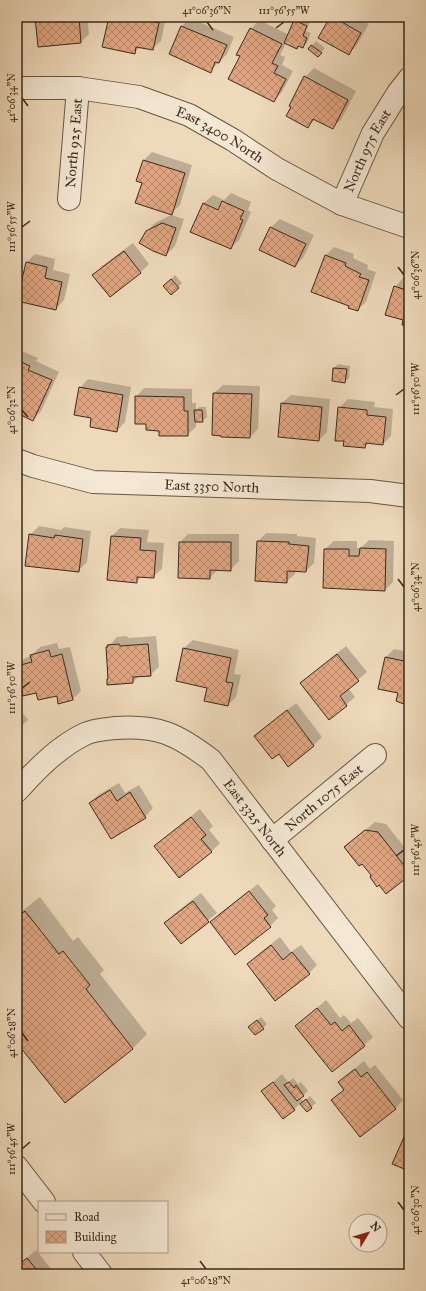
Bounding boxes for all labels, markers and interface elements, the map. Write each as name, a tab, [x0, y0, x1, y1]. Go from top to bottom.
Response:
text: 41°06'36"N	[183, 5, 232, 17]
text: 111°56'55"W	[258, 5, 310, 17]
text: 41°06'34"N	[6, 73, 18, 123]
street label: North 925 East	[62, 98, 86, 189]
street label: East 3400 North	[174, 103, 267, 167]
street label: North 975 East	[340, 106, 395, 195]
text: 111°56'55"W	[6, 201, 18, 253]
text: 41°06'36"N	[410, 250, 422, 299]
text: 111°56'50"W	[410, 362, 422, 415]
text: 41°06'32"N	[6, 385, 18, 434]
street label: East 3350 North	[164, 476, 260, 496]
text: 41°06'34"N	[410, 562, 422, 612]
text: 111°56'50"W	[6, 661, 18, 714]
street label: North 1075 East	[281, 760, 367, 835]
street label: East 3325 North	[220, 776, 290, 860]
text: 111°56'45"W	[410, 823, 422, 876]
text: 41°06'28"N	[6, 1008, 18, 1058]
text: 111°56'45"W	[6, 1122, 18, 1175]
text: 41°06'30"N	[410, 1185, 422, 1235]
legend	[38, 1201, 168, 1253]
text: Road	[74, 1210, 100, 1224]
north arrow	[348, 1213, 388, 1253]
text: N	[367, 1219, 384, 1235]
text: Building	[74, 1230, 117, 1245]
text: 41°06'28"N	[181, 1275, 232, 1287]

